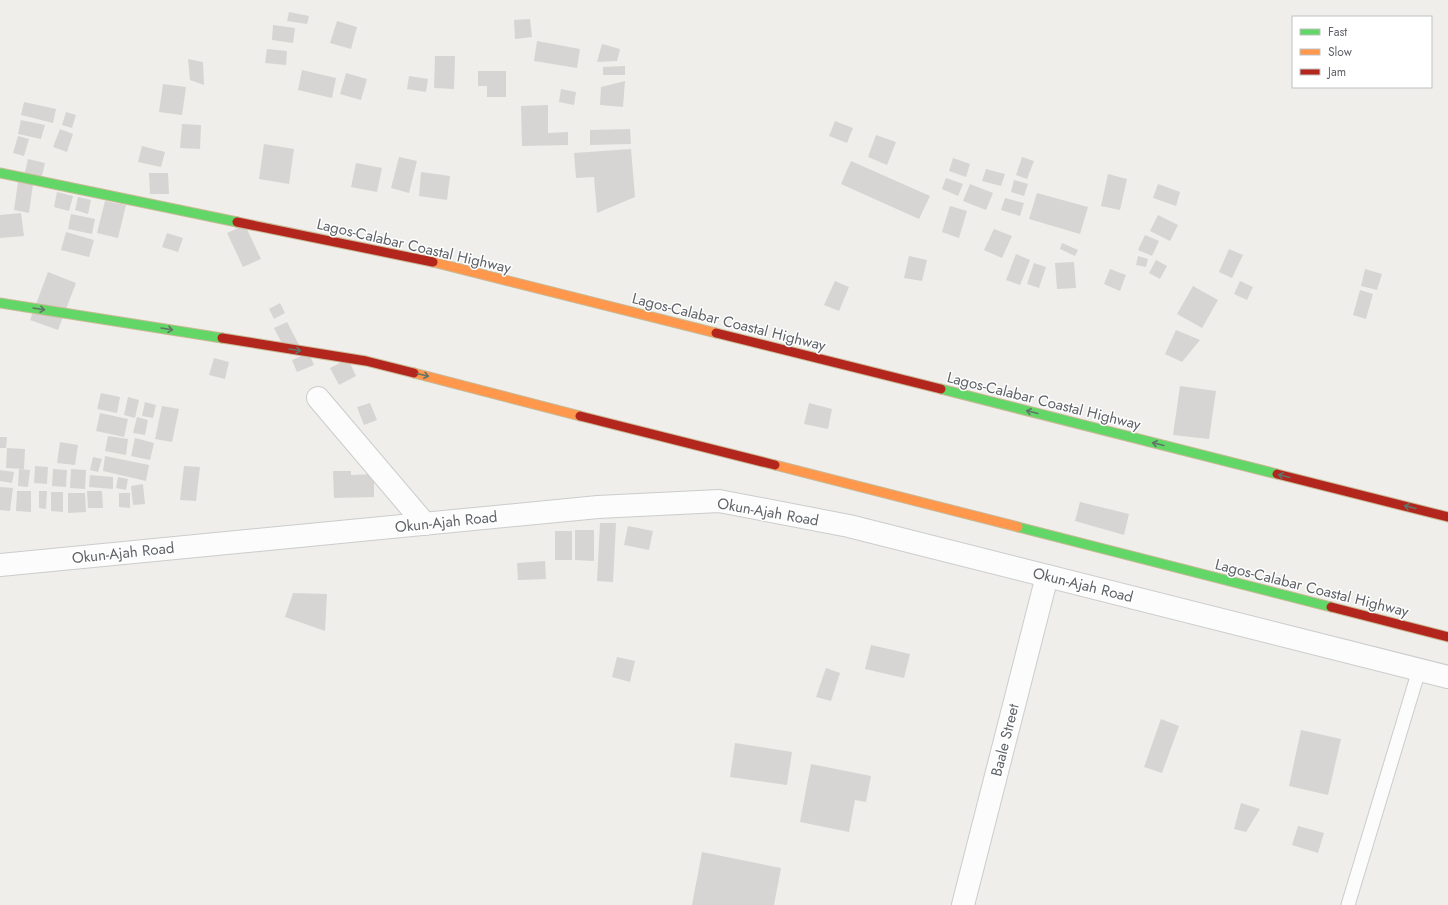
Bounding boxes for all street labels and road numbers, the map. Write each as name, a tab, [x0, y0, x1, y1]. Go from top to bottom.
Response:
street label: Lagos-Calabar Coastal Highway	[315, 213, 514, 279]
street label: Lagos-Calabar Coastal Highway	[630, 287, 829, 357]
street label: Lagos-Calabar Coastal Highway	[945, 366, 1144, 436]
street label: Okun-Ajah Road	[715, 492, 821, 532]
street label: Okun-Ajah Road	[394, 506, 498, 538]
street label: Okun-Ajah Road	[71, 537, 175, 569]
street label: Lagos-Calabar Coastal Highway	[1213, 553, 1412, 623]
street label: Okun-Ajah Road	[1030, 562, 1136, 608]
street label: Baale Street	[985, 701, 1025, 779]

